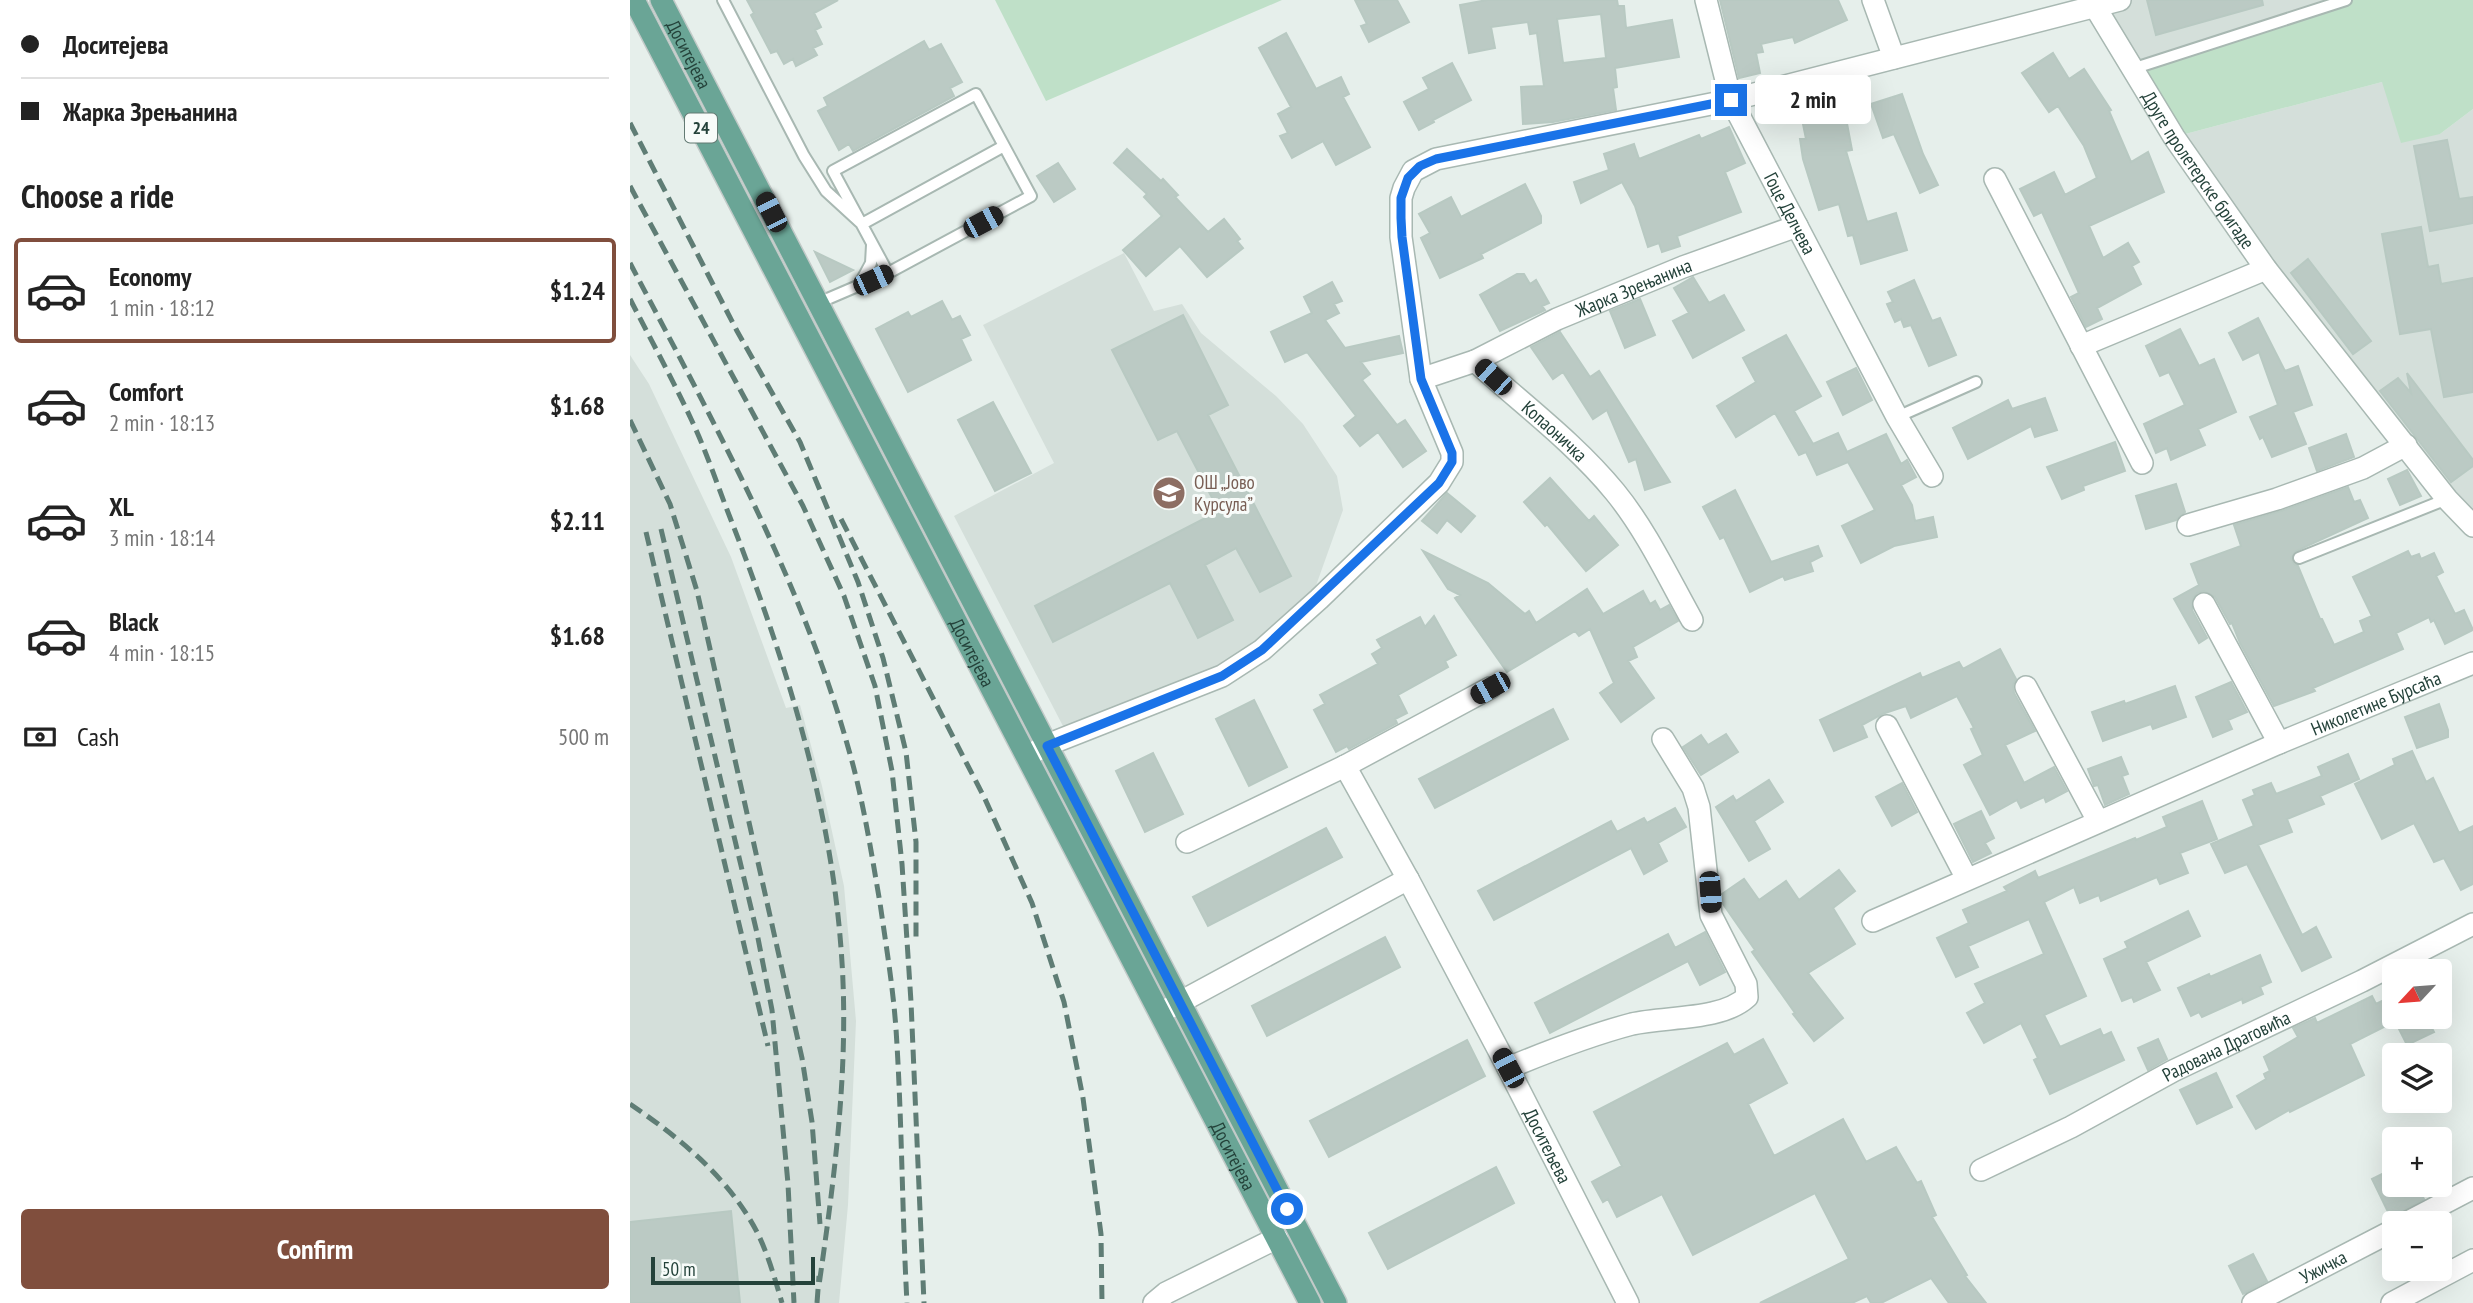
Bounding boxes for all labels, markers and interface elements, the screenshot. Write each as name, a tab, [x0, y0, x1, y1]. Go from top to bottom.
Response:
street label: Доситејева	[661, 16, 717, 93]
text: Доситејева	[63, 28, 169, 61]
callout: 2 min	[1756, 76, 1871, 124]
route end	[1715, 84, 1747, 116]
text: 2 min	[1790, 85, 1836, 114]
street label: Друге пролетерске бригаде	[2137, 86, 2260, 253]
text: Жарка Зрењанина	[63, 95, 238, 128]
road number: 24	[685, 113, 717, 142]
street label: Гоце Делчева	[1759, 168, 1822, 258]
text: Choose a ride	[21, 175, 174, 217]
car	[753, 189, 790, 235]
car	[960, 203, 1007, 241]
street label: Жарка Зрењанина	[1571, 253, 1695, 322]
icon: car	[25, 259, 88, 322]
text: Economy	[109, 260, 191, 293]
car	[850, 262, 897, 298]
text: $1.24	[550, 274, 605, 307]
text: 1 min · 18:12	[109, 293, 215, 322]
car	[1471, 355, 1516, 399]
icon: car	[25, 374, 88, 437]
text: Comfort	[109, 375, 183, 408]
text: $1.68	[550, 389, 605, 422]
street label: Копаоничка	[1517, 395, 1592, 467]
text: 2 min · 18:13	[109, 408, 215, 437]
place label: ОШ „Јово Курсула”	[1194, 470, 1255, 516]
school or university icon: ОШ „Јово Курсула”	[1150, 474, 1188, 512]
icon: car	[25, 489, 88, 552]
text: XL	[109, 490, 134, 523]
text: $2.11	[550, 504, 605, 537]
text: 3 min · 18:14	[109, 523, 215, 552]
icon: car	[25, 604, 88, 667]
text: Black	[109, 605, 159, 638]
street label: Доситејева	[945, 614, 1000, 691]
text: $1.68	[550, 619, 605, 652]
text: 4 min · 18:15	[109, 638, 215, 667]
street label: Николетине Бурсаћа	[2307, 666, 2444, 741]
car	[1467, 669, 1514, 707]
icon: cash	[21, 718, 59, 756]
text: Cash	[77, 720, 119, 753]
text: 500 m	[558, 722, 609, 751]
car	[1699, 870, 1722, 914]
north arrow	[2382, 959, 2452, 1029]
map controls	[2382, 959, 2452, 1281]
street label: Радована Драговића	[2158, 1005, 2294, 1087]
button: layers	[2382, 1043, 2452, 1113]
car	[1489, 1045, 1528, 1091]
street label: Доситељева	[1519, 1104, 1577, 1187]
street label: Доситејева	[1206, 1117, 1261, 1194]
button: +	[2382, 1127, 2452, 1197]
route start	[1271, 1193, 1303, 1225]
button: Confirm	[21, 1209, 609, 1289]
button: −	[2382, 1211, 2452, 1281]
street label: Ужичка	[2296, 1245, 2351, 1289]
scale bar	[651, 1254, 816, 1286]
text: 50 m	[662, 1257, 696, 1281]

